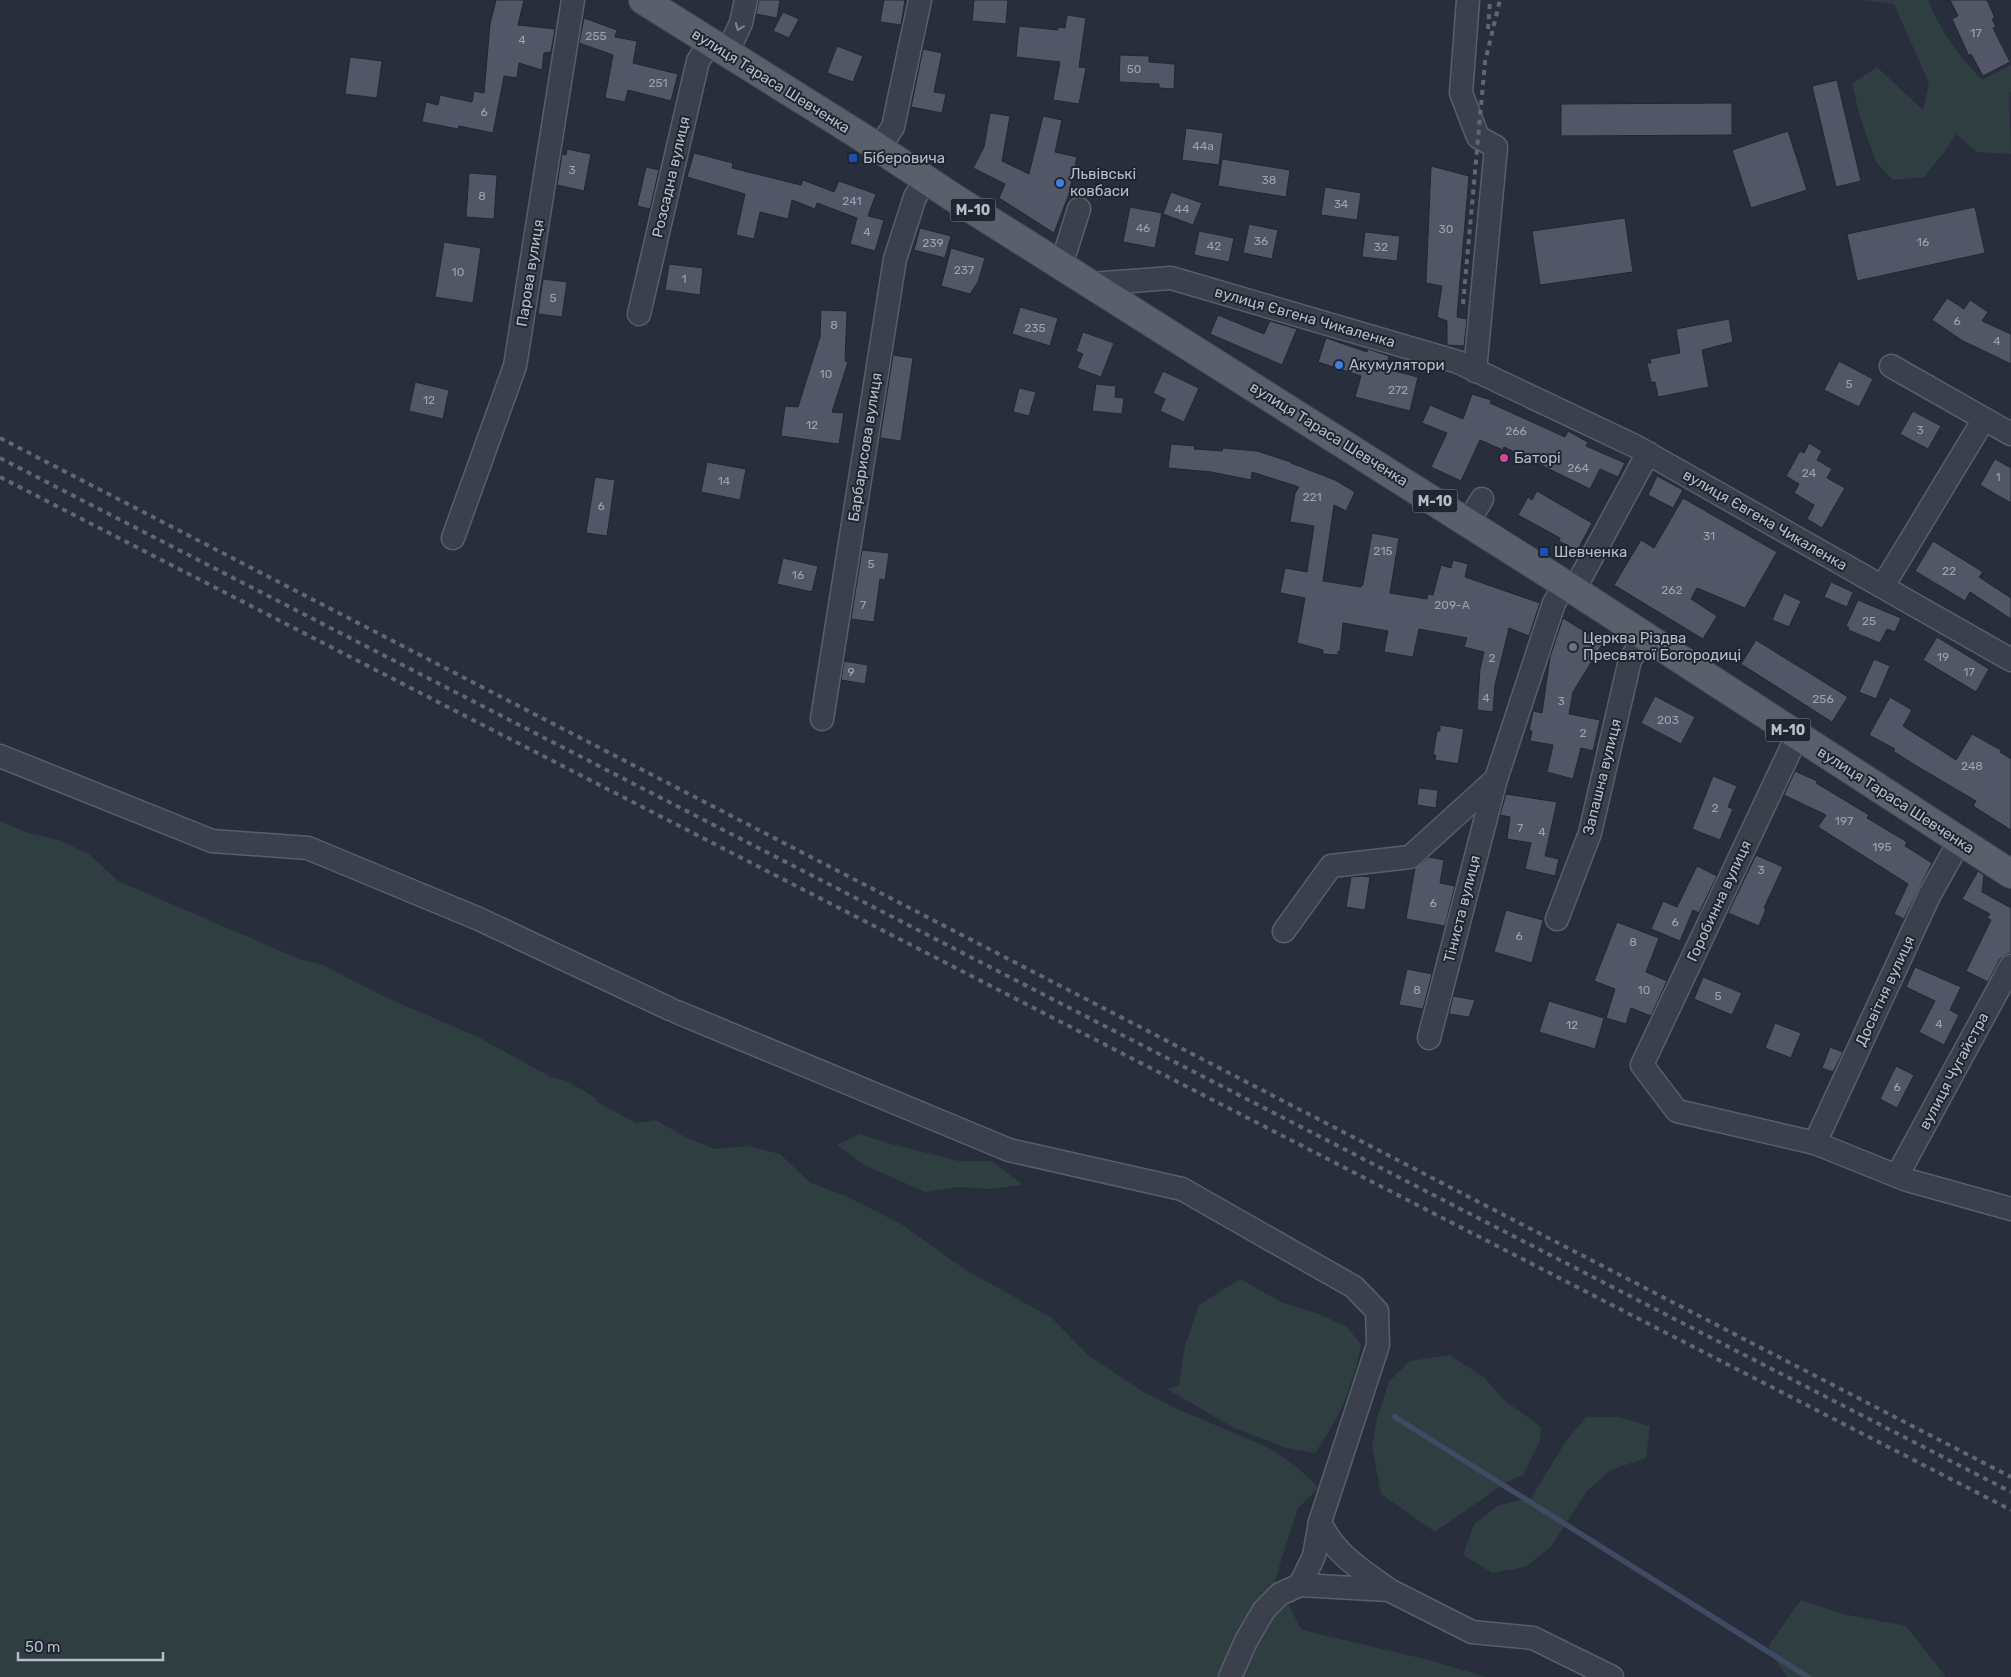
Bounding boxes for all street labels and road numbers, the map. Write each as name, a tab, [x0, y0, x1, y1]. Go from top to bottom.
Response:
street label: вулиця Тараса Шевченка	[689, 25, 853, 137]
street label: Розсадна вулиця	[648, 115, 694, 239]
road number: М-10	[950, 198, 996, 222]
street label: Парова вулиця	[513, 218, 547, 328]
street label: вулиця Євгена Чикаленка	[1213, 283, 1397, 351]
street label: Барбарисова вулиця	[844, 371, 886, 523]
street label: вулиця Тараса Шевченка	[1247, 378, 1411, 490]
street label: вулиця Євгена Чикаленка	[1680, 466, 1850, 574]
road number: М-10	[1412, 490, 1458, 512]
street label: Запашна вулиця	[1579, 717, 1625, 837]
road number: М-10	[1766, 718, 1810, 742]
street label: вулиця Тараса Шевченка	[1814, 743, 1978, 857]
street label: Горобинна вулиця	[1683, 838, 1755, 964]
street label: Тіниста вулиця	[1440, 853, 1484, 965]
street label: Досвітня вулиця	[1852, 933, 1918, 1049]
street label: вулиця Чугайстра	[1915, 1009, 1993, 1133]

